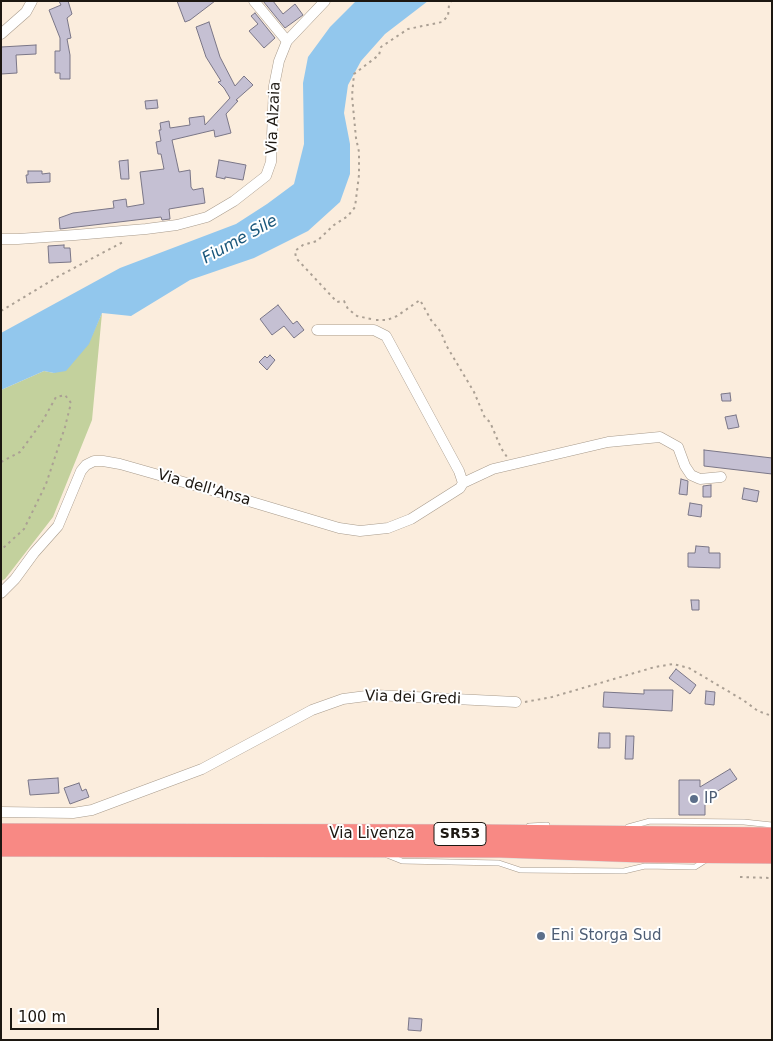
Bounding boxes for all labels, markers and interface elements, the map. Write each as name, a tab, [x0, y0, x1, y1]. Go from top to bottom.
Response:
street label: Via Alzaia	[263, 81, 285, 155]
water label: Fiume Sile	[199, 211, 281, 269]
street label: Via dell'Ansa	[155, 466, 253, 510]
street label: Via dei Gredi	[365, 687, 461, 709]
place label: IP	[704, 790, 717, 808]
marker: IP	[688, 793, 700, 805]
road number: SR53	[434, 822, 486, 846]
street label: Via Livenza	[329, 825, 415, 843]
place label: Eni Storga Sud	[551, 927, 661, 945]
marker: Eni Storga Sud	[535, 930, 547, 942]
scale bar	[12, 998, 161, 1030]
text: 100 m	[18, 1008, 66, 1026]

